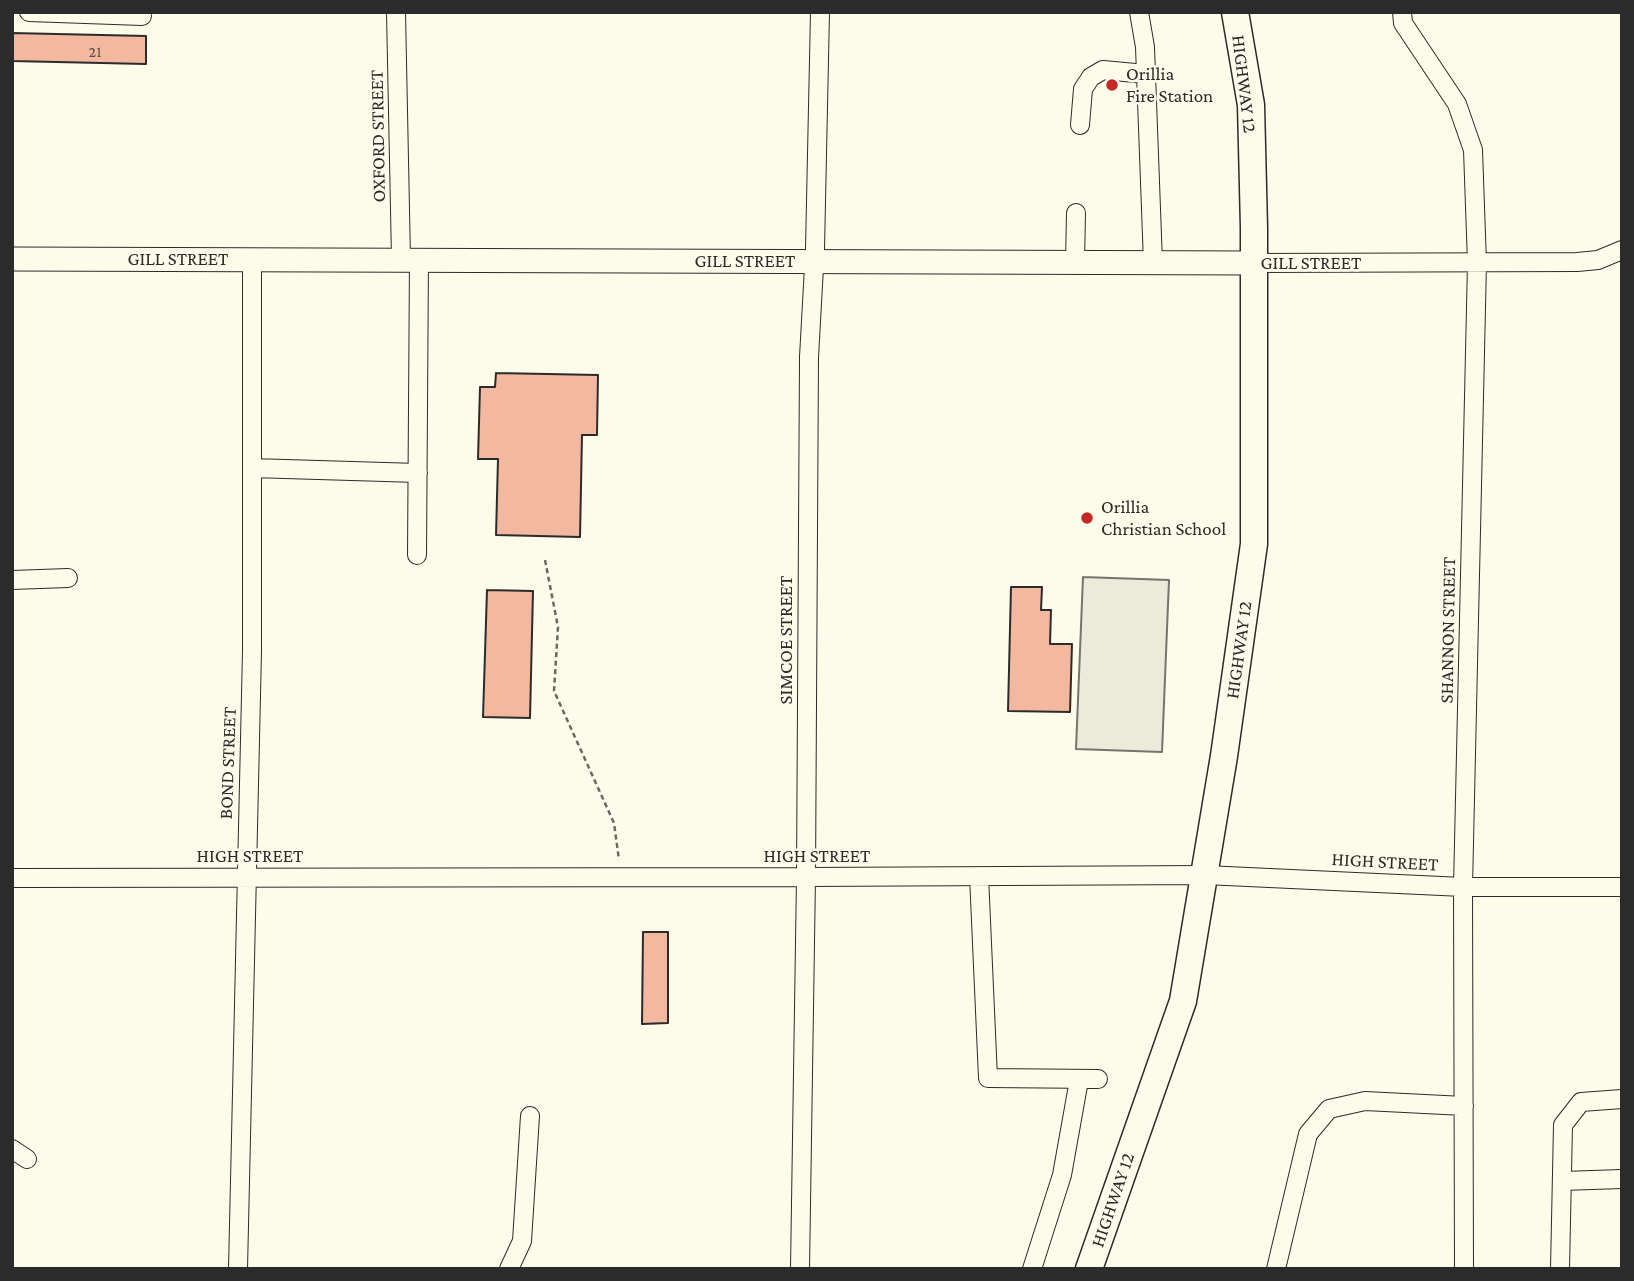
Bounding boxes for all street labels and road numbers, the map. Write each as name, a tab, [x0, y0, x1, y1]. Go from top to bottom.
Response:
street label: HIGHWAY 12	[1227, 34, 1261, 134]
street label: OXFORD STREET	[365, 69, 391, 203]
street label: GILL STREET	[128, 248, 228, 270]
street label: GILL STREET	[695, 250, 795, 272]
street label: GILL STREET	[1261, 252, 1361, 274]
street label: SHANNON STREET	[1435, 557, 1461, 703]
street label: SIMCOE STREET	[775, 576, 797, 704]
street label: HIGHWAY 12	[1221, 600, 1257, 700]
street label: BOND STREET	[215, 706, 241, 820]
street label: HIGH STREET	[197, 845, 303, 867]
street label: HIGH STREET	[764, 845, 870, 867]
street label: HIGH STREET	[1331, 848, 1439, 876]
street label: HIGHWAY 12	[1086, 1150, 1140, 1250]

